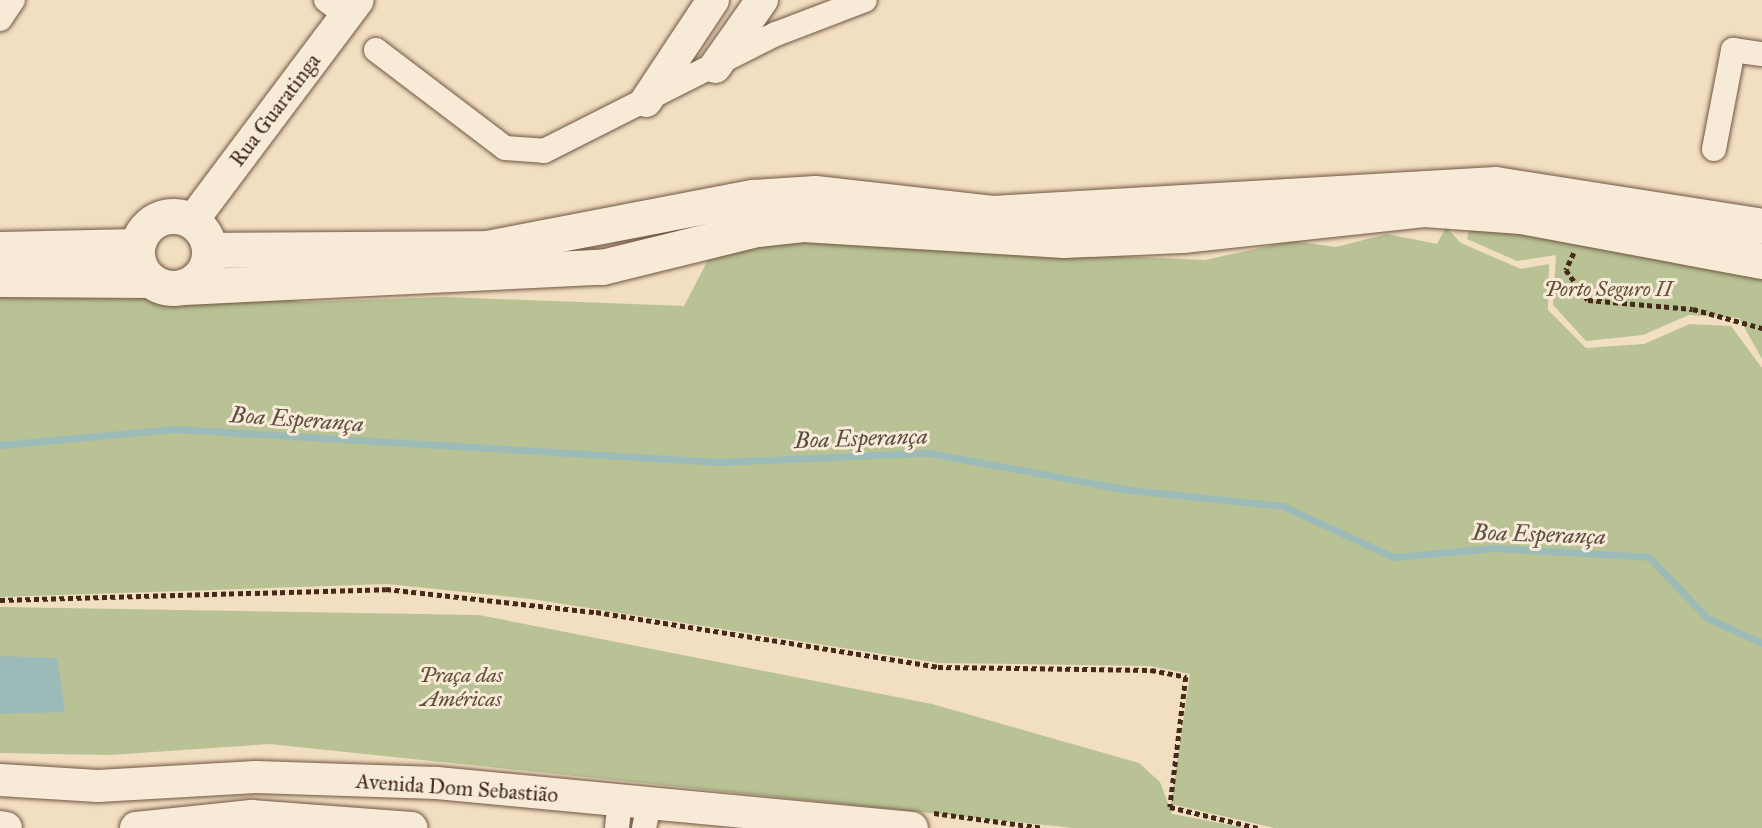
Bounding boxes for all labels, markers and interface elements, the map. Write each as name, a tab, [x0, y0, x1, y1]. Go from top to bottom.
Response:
street label: Rua Guaratinga	[224, 49, 326, 171]
park label: Porto Seguro II	[1544, 276, 1672, 302]
water label: Boa Esperança	[229, 401, 365, 437]
water label: Boa Esperança	[794, 422, 928, 454]
water label: Boa Esperança	[1472, 518, 1606, 550]
park label: Praça das Américas	[419, 662, 503, 712]
street label: Avenida Dom Sebastião	[355, 768, 559, 808]

